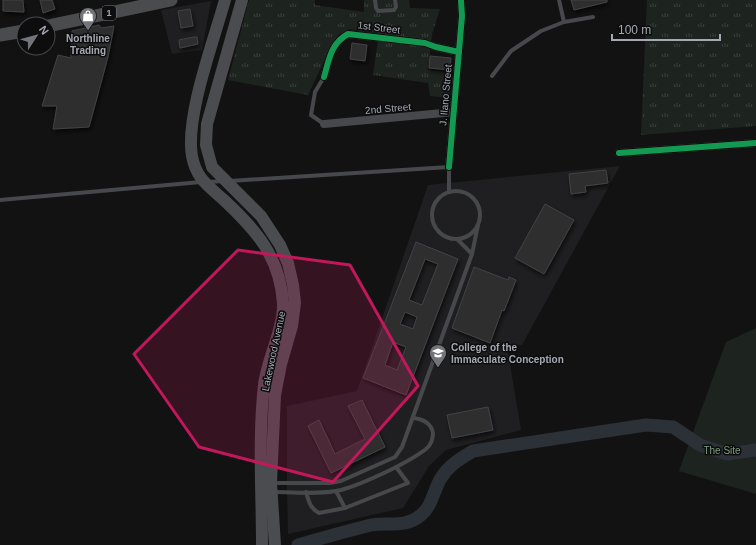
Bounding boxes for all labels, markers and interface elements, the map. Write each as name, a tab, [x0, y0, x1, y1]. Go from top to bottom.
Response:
shop icon: Northline Trading	[78, 6, 98, 31]
road number: 1	[102, 6, 116, 20]
north arrow	[16, 16, 56, 56]
scale bar	[612, 16, 720, 42]
street label: 1st Street	[357, 19, 401, 36]
text: N	[37, 23, 51, 37]
text: 100 m	[618, 23, 651, 37]
place label: Northline Trading	[66, 33, 110, 56]
street label: J. Ilano Street	[437, 64, 454, 126]
street label: 2nd Street	[365, 101, 412, 116]
street label: Lakewood Avenue	[260, 310, 287, 392]
place label: College of the Immaculate Conception	[451, 342, 564, 365]
school or university icon: College of the Immaculate Conception	[428, 343, 448, 368]
park label: The Site	[703, 445, 741, 456]

